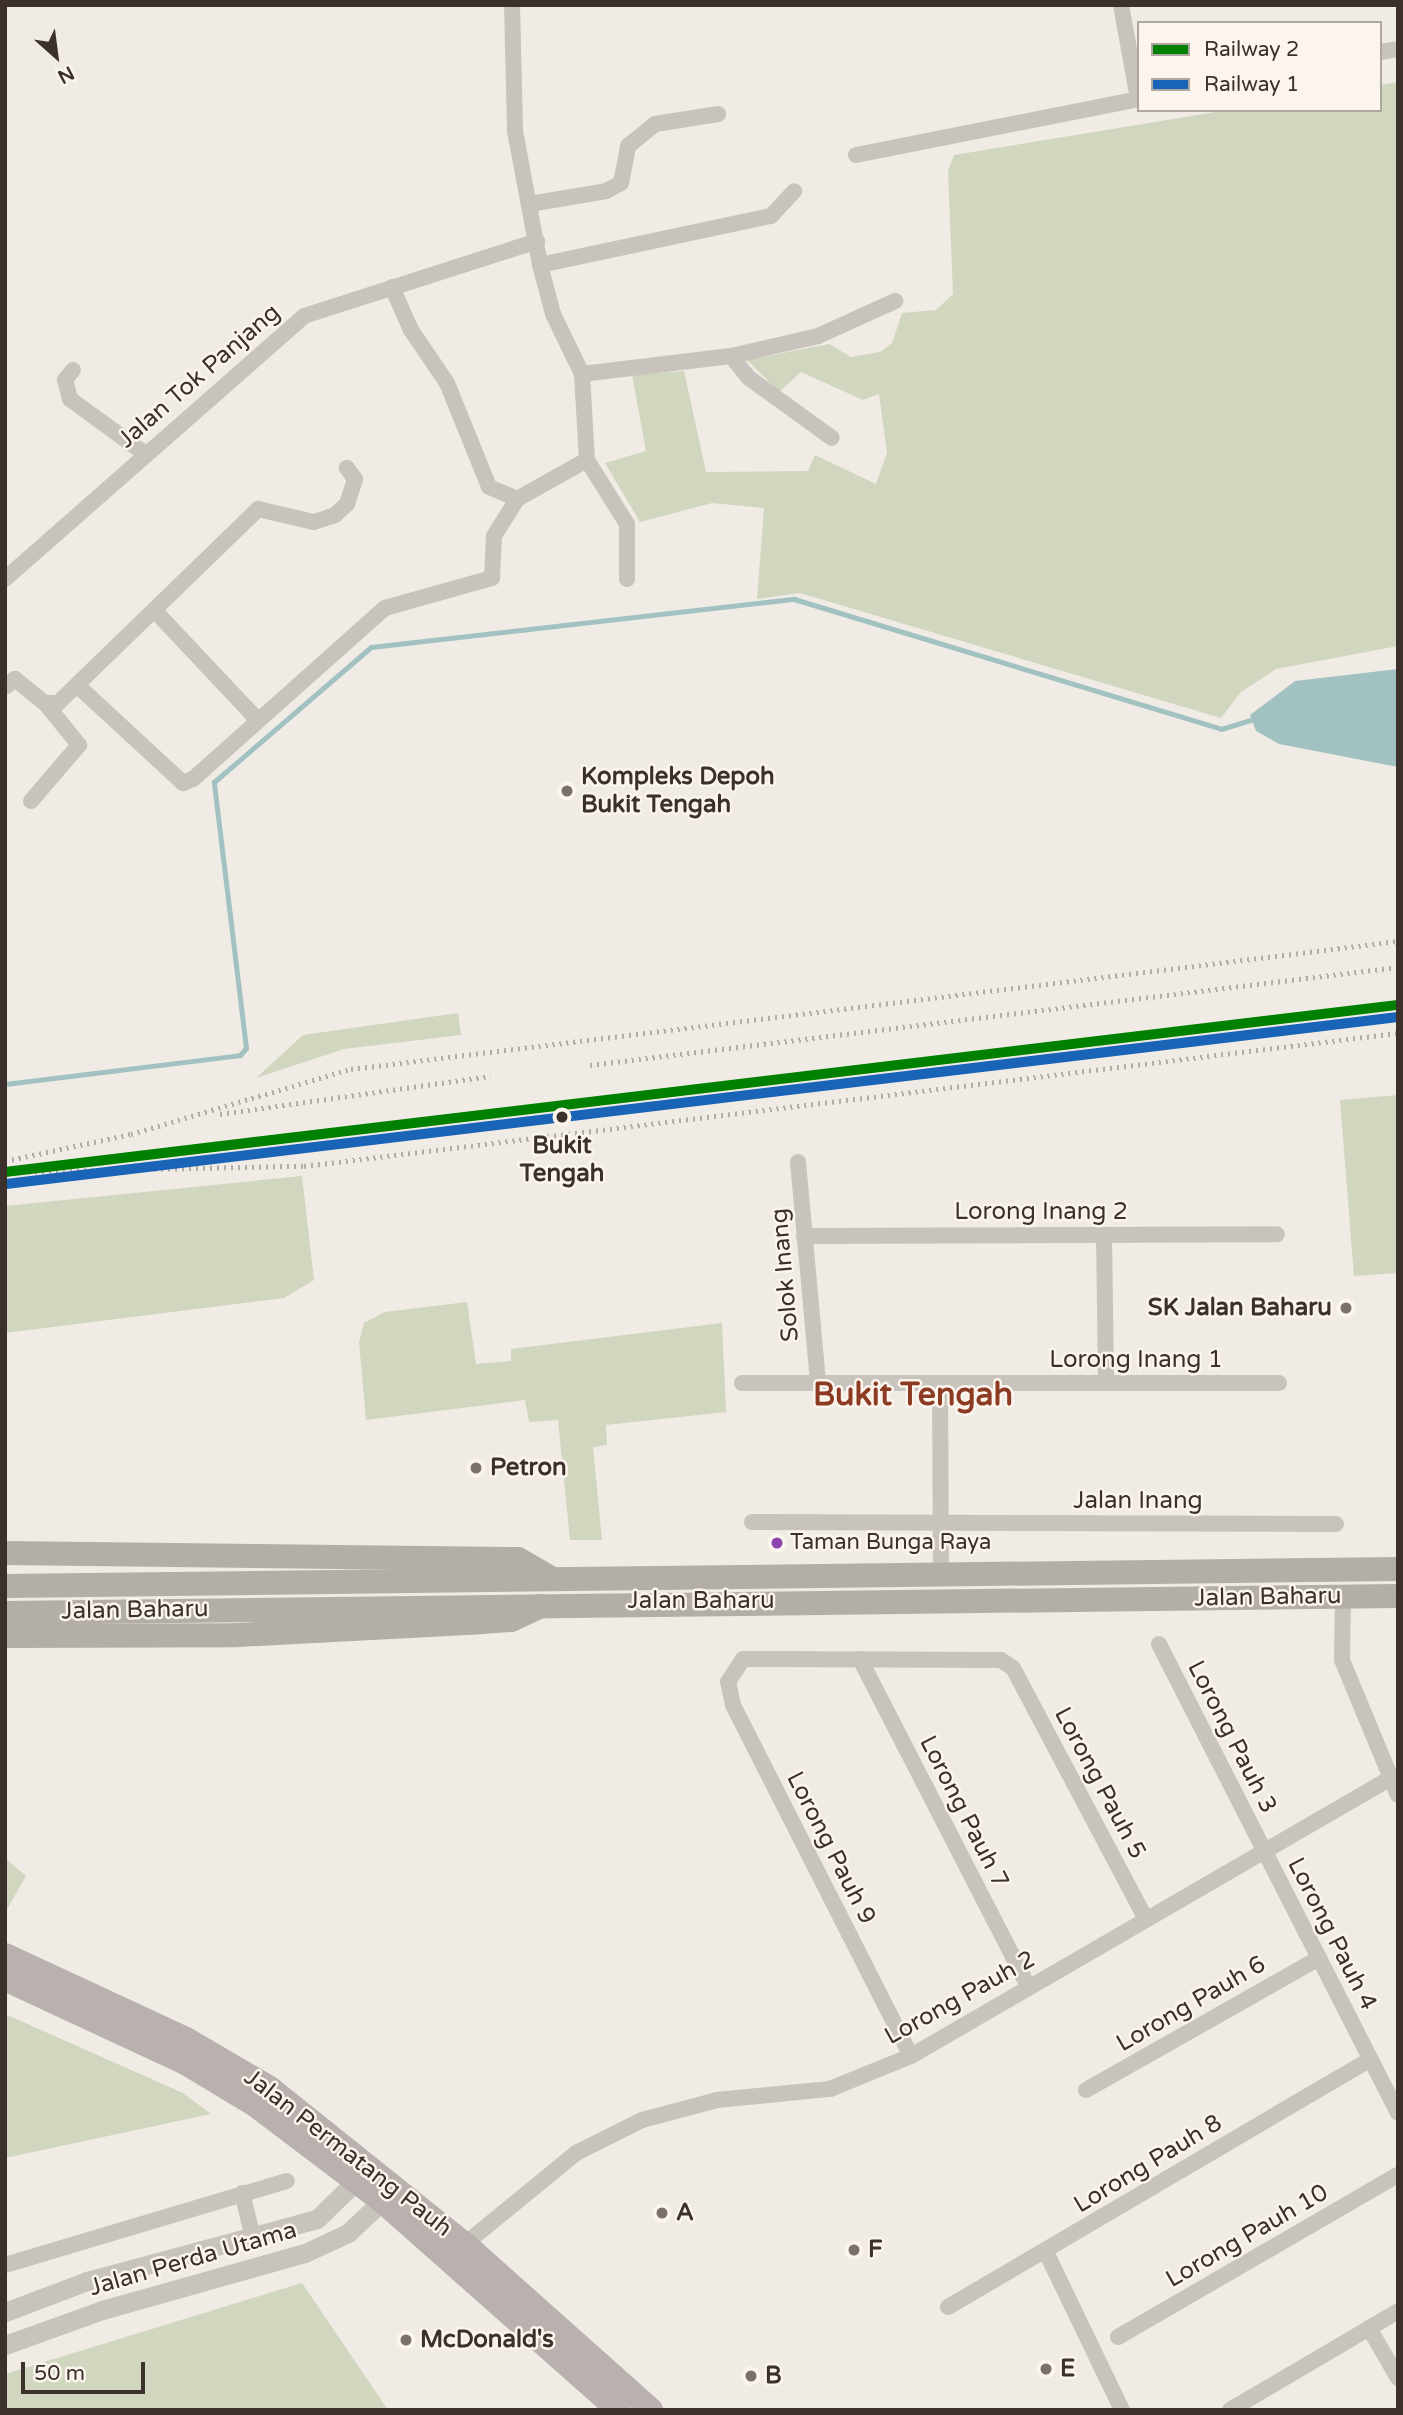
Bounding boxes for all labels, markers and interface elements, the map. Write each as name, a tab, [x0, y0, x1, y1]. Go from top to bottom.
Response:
north arrow	[21, 21, 91, 91]
legend	[1137, 21, 1382, 112]
text: Railway 2	[1204, 37, 1299, 62]
text: N	[54, 61, 78, 88]
text: Railway 1	[1204, 72, 1299, 97]
street label: Jalan Tok Panjang	[112, 298, 286, 454]
place label: Kompleks Depoh Bukit Tengah	[581, 763, 775, 819]
marker: Kompleks Depoh Bukit Tengah	[559, 783, 575, 799]
marker: Bukit Tengah	[551, 1106, 573, 1128]
place label: Bukit Tengah	[520, 1132, 604, 1188]
street label: Lorong Inang 2	[954, 1198, 1128, 1226]
street label: Solok Inang	[765, 1207, 805, 1343]
place label: SK Jalan Baharu	[1148, 1294, 1332, 1322]
marker: SK Jalan Baharu	[1338, 1300, 1354, 1316]
street label: Lorong Inang 1	[1049, 1346, 1223, 1374]
district label: Bukit Tengah	[813, 1376, 1013, 1414]
place label: Petron	[490, 1454, 567, 1482]
marker: Petron	[468, 1460, 484, 1476]
street label: Jalan Inang	[1073, 1487, 1203, 1515]
place label: Taman Bunga Raya	[790, 1530, 991, 1556]
marker: Taman Bunga Raya	[770, 1536, 784, 1550]
street label: Jalan Baharu	[1194, 1581, 1342, 1613]
street label: Jalan Baharu	[627, 1587, 775, 1615]
street label: Jalan Baharu	[61, 1594, 209, 1626]
street label: Lorong Pauh 3	[1181, 1656, 1283, 1818]
street label: Lorong Pauh 5	[1048, 1702, 1152, 1864]
street label: Lorong Pauh 7	[913, 1731, 1015, 1893]
street label: Lorong Pauh 9	[780, 1767, 882, 1929]
street label: Lorong Pauh 4	[1281, 1853, 1383, 2015]
street label: Lorong Pauh 2	[880, 1945, 1040, 2051]
street label: Lorong Pauh 6	[1111, 1950, 1271, 2058]
street label: Jalan Permatang Pauh	[238, 2063, 458, 2243]
street label: Lorong Pauh 8	[1069, 2109, 1227, 2219]
street label: Lorong Pauh 10	[1161, 2178, 1333, 2294]
place label: A	[676, 2199, 694, 2227]
marker: A	[654, 2205, 670, 2221]
street label: Jalan Perda Utama	[86, 2216, 300, 2302]
place label: F	[868, 2236, 883, 2264]
marker: F	[846, 2242, 862, 2258]
place label: McDonald's	[420, 2326, 554, 2354]
marker: McDonald's	[398, 2332, 414, 2348]
scale bar	[24, 2348, 149, 2392]
place label: E	[1060, 2355, 1075, 2383]
text: 50 m	[34, 2361, 85, 2386]
marker: E	[1038, 2361, 1054, 2377]
place label: B	[765, 2362, 782, 2390]
marker: B	[743, 2368, 759, 2384]

